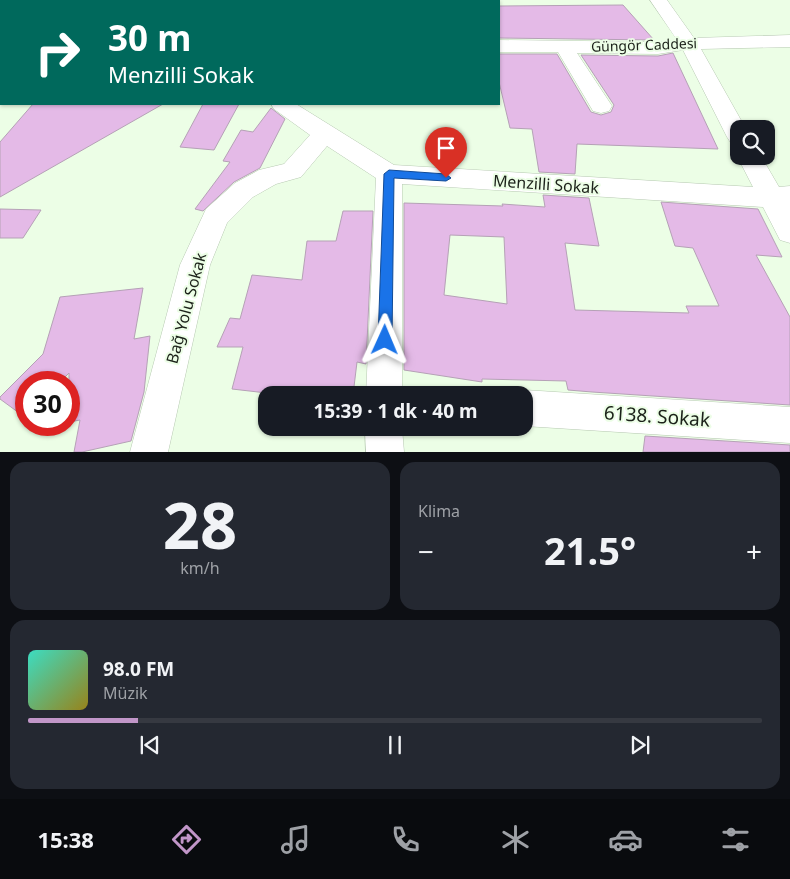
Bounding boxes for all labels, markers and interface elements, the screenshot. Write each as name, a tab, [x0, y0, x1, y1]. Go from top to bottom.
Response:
text: 30 m	[108, 14, 191, 61]
icon: right	[25, 20, 90, 85]
street label: Güngör Caddesi	[591, 33, 697, 56]
text: Menzilli Sokak	[108, 59, 254, 89]
map controls	[730, 120, 775, 165]
button: search	[730, 120, 775, 165]
pin	[425, 127, 467, 178]
icon: arrive	[432, 134, 460, 162]
street label: Menzilli Sokak	[492, 169, 600, 199]
street label: Bağ Yolu Sokak	[161, 250, 211, 366]
position arrow	[358, 313, 410, 365]
speed limit sign: 30	[15, 371, 80, 436]
text: 15:39 · 1 dk · 40 m	[313, 398, 478, 424]
street label: 6138. Sokak	[603, 399, 711, 433]
text: 28	[163, 480, 237, 568]
text: Klima	[418, 500, 460, 522]
text: 21.5°	[544, 524, 636, 576]
text: −	[418, 532, 434, 570]
text: +	[746, 532, 762, 570]
text: km/h	[180, 557, 220, 579]
text: 98.0 FM	[103, 656, 174, 682]
text: Müzik	[103, 682, 148, 704]
icon: previous	[136, 731, 164, 759]
icon: pause	[381, 731, 409, 759]
icon: next	[626, 731, 654, 759]
icon: directions	[169, 822, 204, 857]
icon: music	[278, 822, 313, 857]
icon: phone	[388, 822, 423, 857]
icon: climate	[498, 822, 533, 857]
icon: car	[608, 822, 643, 857]
icon: filters	[718, 822, 753, 857]
text: 15:38	[37, 824, 94, 854]

